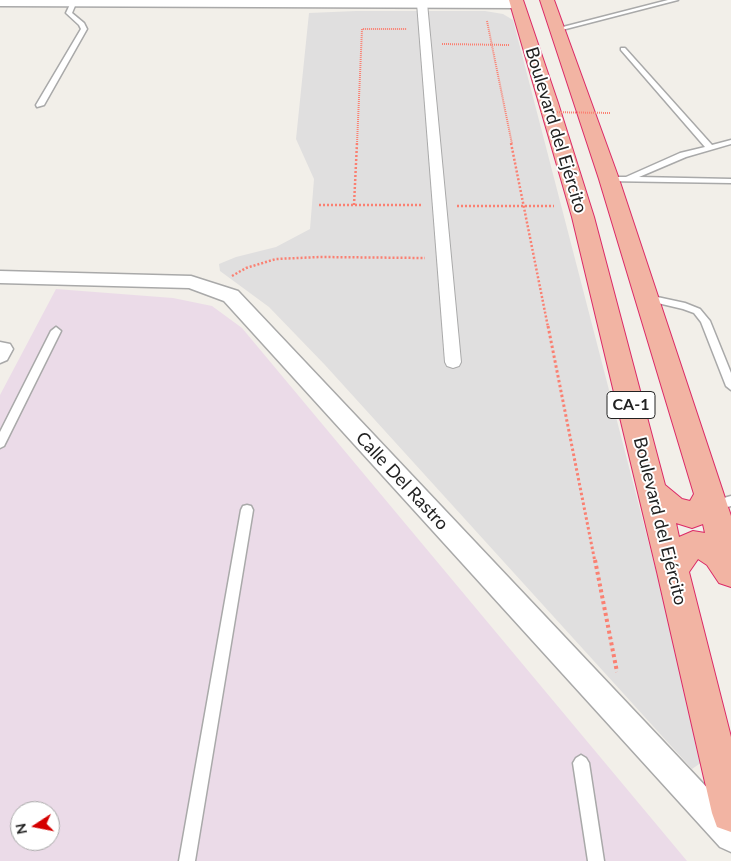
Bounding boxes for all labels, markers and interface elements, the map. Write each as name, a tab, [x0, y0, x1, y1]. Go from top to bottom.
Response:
street label: Boulevard del Ejército	[520, 44, 592, 216]
road number: CA-1	[607, 392, 655, 418]
street label: Calle Del Rastro	[351, 427, 453, 535]
street label: Boulevard del Ejército	[629, 435, 691, 607]
north arrow	[10, 801, 60, 851]
text: N	[11, 822, 30, 836]

